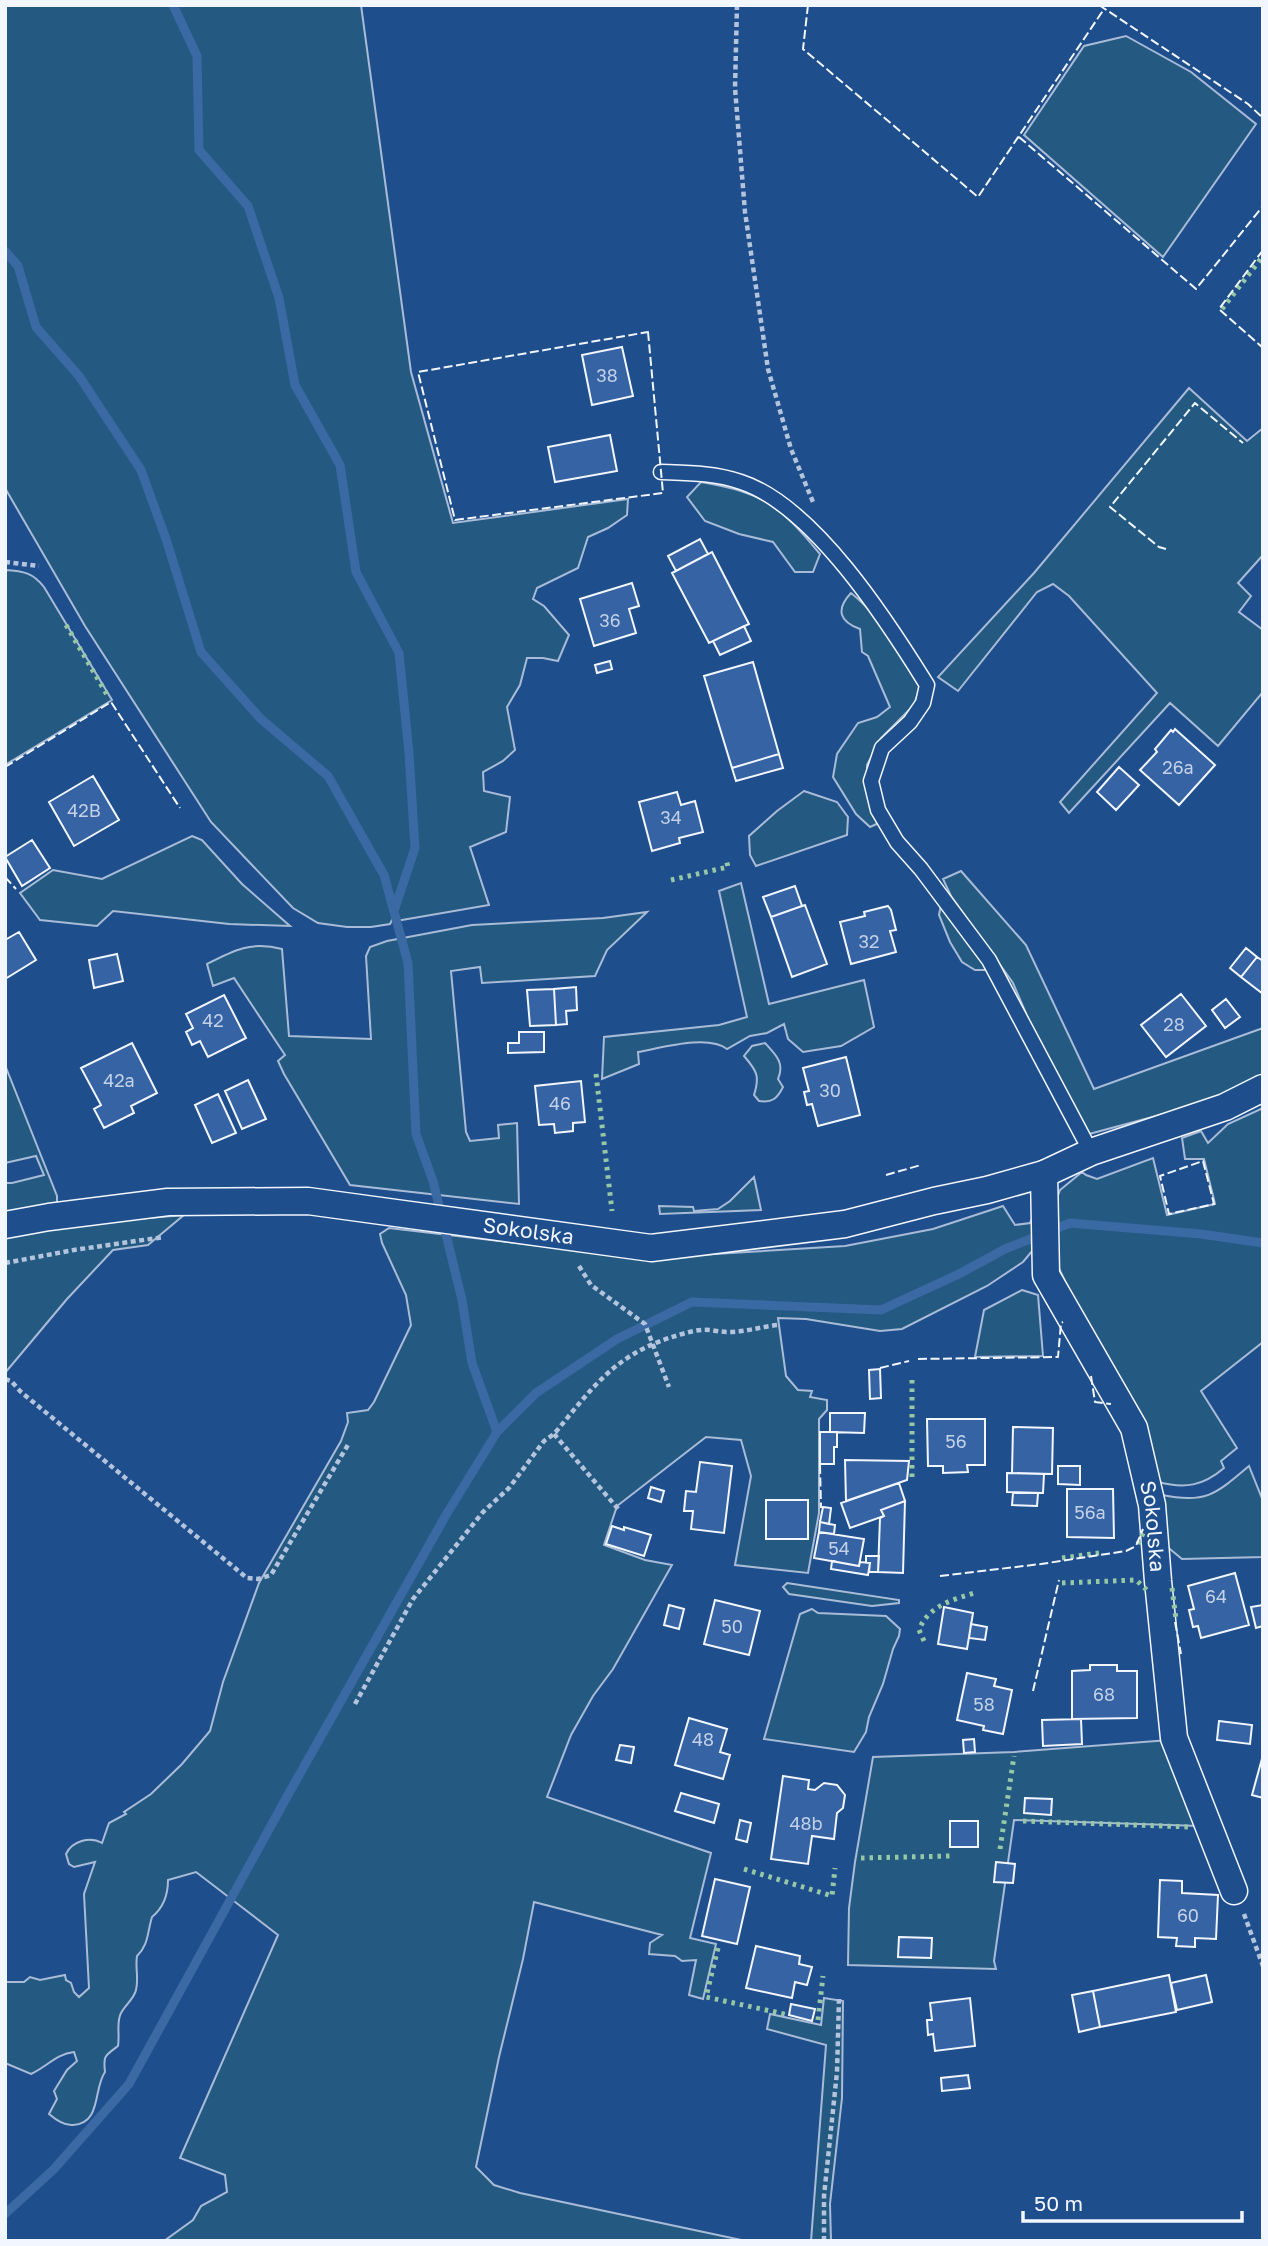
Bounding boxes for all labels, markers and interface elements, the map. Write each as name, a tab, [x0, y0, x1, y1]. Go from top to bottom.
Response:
house number: 38	[596, 364, 618, 386]
house number: 36	[599, 609, 621, 631]
house number: 26a	[1162, 756, 1194, 778]
house number: 42B	[67, 799, 101, 821]
house number: 34	[660, 806, 682, 828]
house number: 32	[859, 930, 879, 952]
house number: 42	[202, 1009, 224, 1031]
house number: 28	[1163, 1013, 1185, 1035]
house number: 42a	[103, 1069, 135, 1091]
house number: 30	[819, 1079, 841, 1101]
house number: 46	[549, 1092, 571, 1114]
street label: Sokolska	[481, 1211, 576, 1249]
house number: 56	[945, 1430, 967, 1452]
street label: Sokolska	[1135, 1478, 1171, 1573]
house number: 56a	[1074, 1501, 1106, 1523]
house number: 54	[828, 1537, 850, 1559]
house number: 64	[1205, 1585, 1227, 1607]
house number: 50	[721, 1615, 743, 1637]
house number: 68	[1093, 1683, 1115, 1705]
house number: 58	[973, 1693, 995, 1715]
house number: 48	[692, 1728, 714, 1750]
house number: 48b	[789, 1812, 823, 1834]
house number: 60	[1177, 1904, 1199, 1926]
scale bar	[1023, 2180, 1242, 2224]
text: 50 m	[1034, 2190, 1083, 2216]

